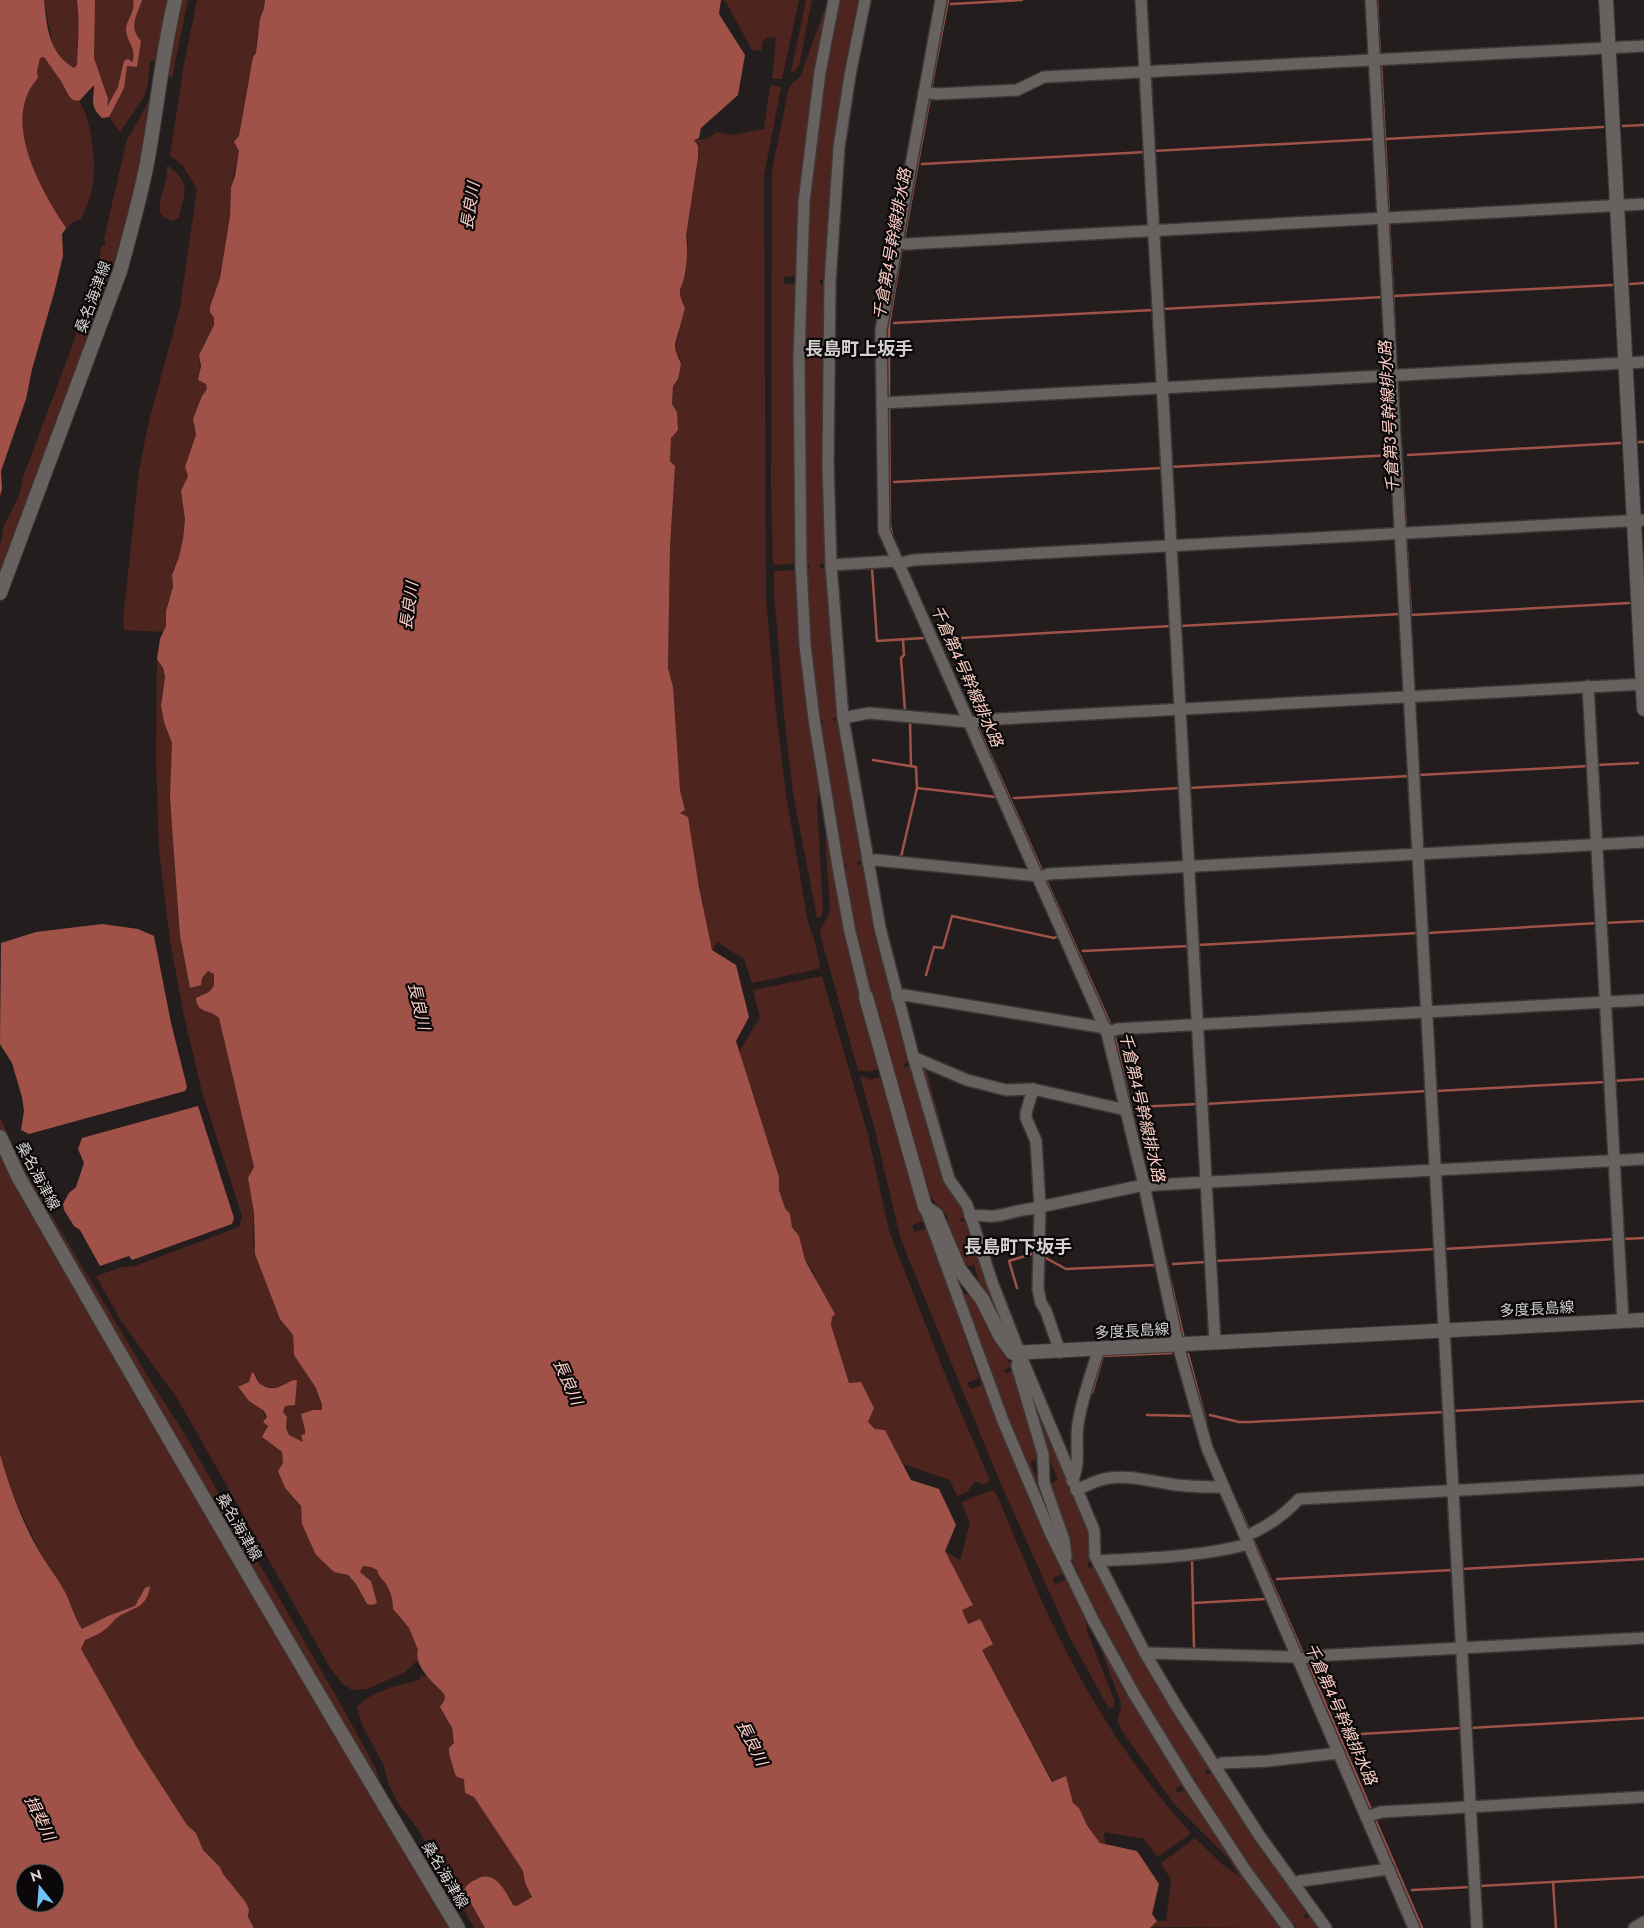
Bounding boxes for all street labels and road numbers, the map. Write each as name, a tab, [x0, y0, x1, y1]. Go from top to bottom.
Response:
street label: 桑名海津線	[70, 258, 116, 336]
street label: 桑名海津線	[11, 1138, 65, 1214]
street label: 多度長島線	[1499, 1296, 1575, 1322]
street label: 多度長島線	[1094, 1318, 1170, 1344]
street label: 桑名海津線	[211, 1489, 267, 1565]
street label: 桑名海津線	[416, 1837, 474, 1913]

